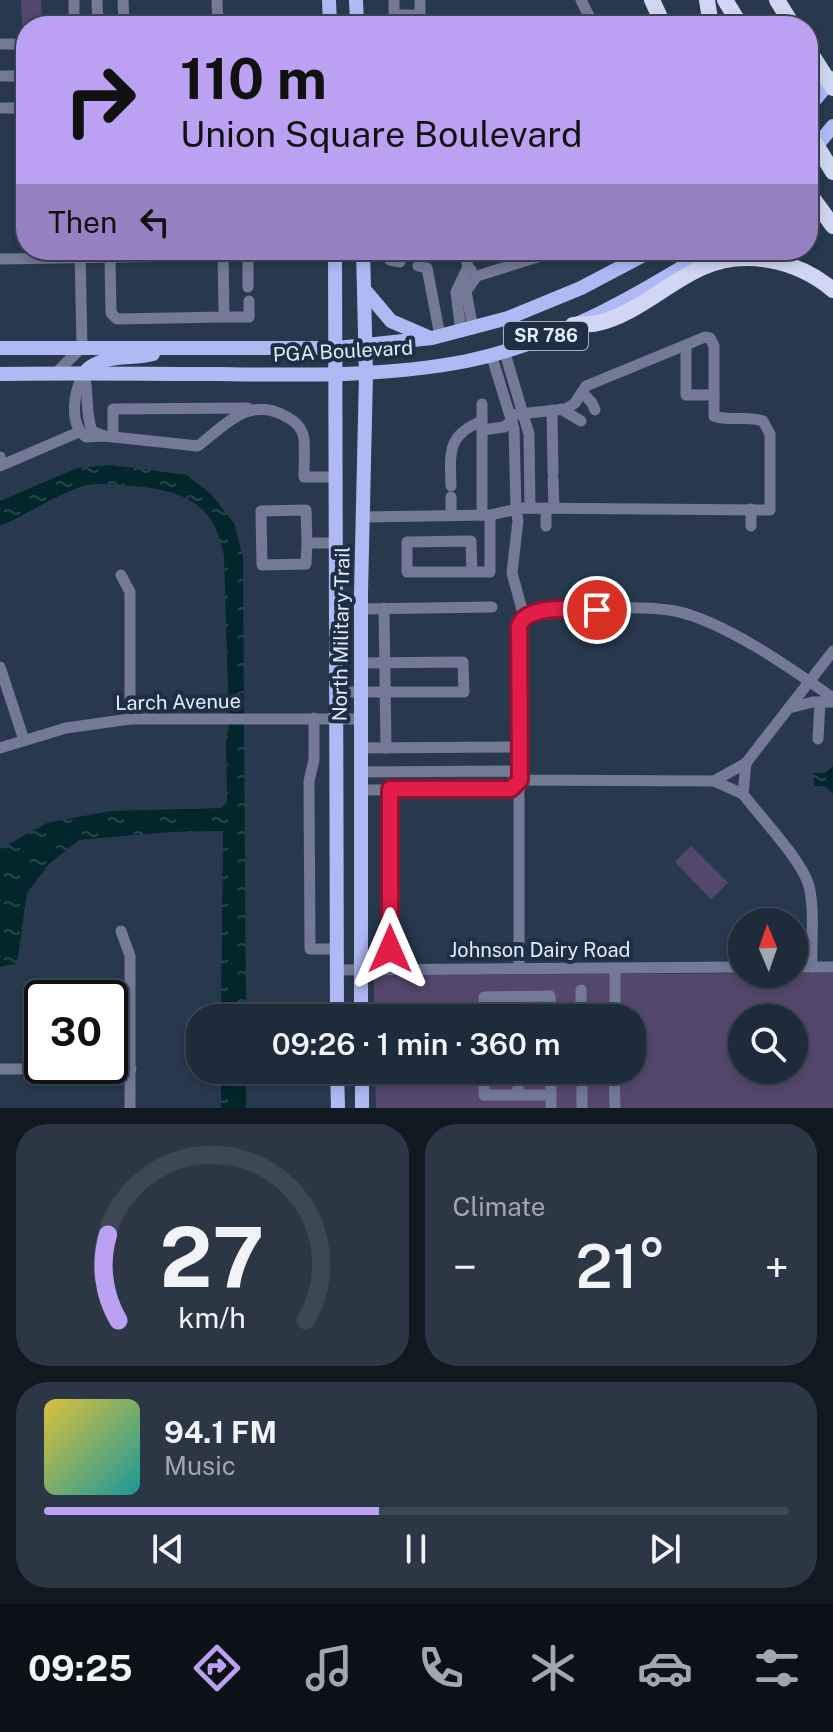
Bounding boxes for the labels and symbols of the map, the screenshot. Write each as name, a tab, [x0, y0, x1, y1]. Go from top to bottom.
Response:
road number: SR 786	[504, 322, 588, 350]
street label: PGA Boulevard	[272, 335, 414, 367]
street label: North Military Trail	[327, 546, 355, 722]
pin	[563, 576, 631, 644]
street label: Larch Avenue	[115, 689, 241, 715]
position arrow	[348, 907, 432, 991]
north arrow	[728, 908, 808, 988]
street label: Johnson Dairy Road	[450, 938, 630, 962]
speed limit sign: 30	[24, 980, 128, 1084]

